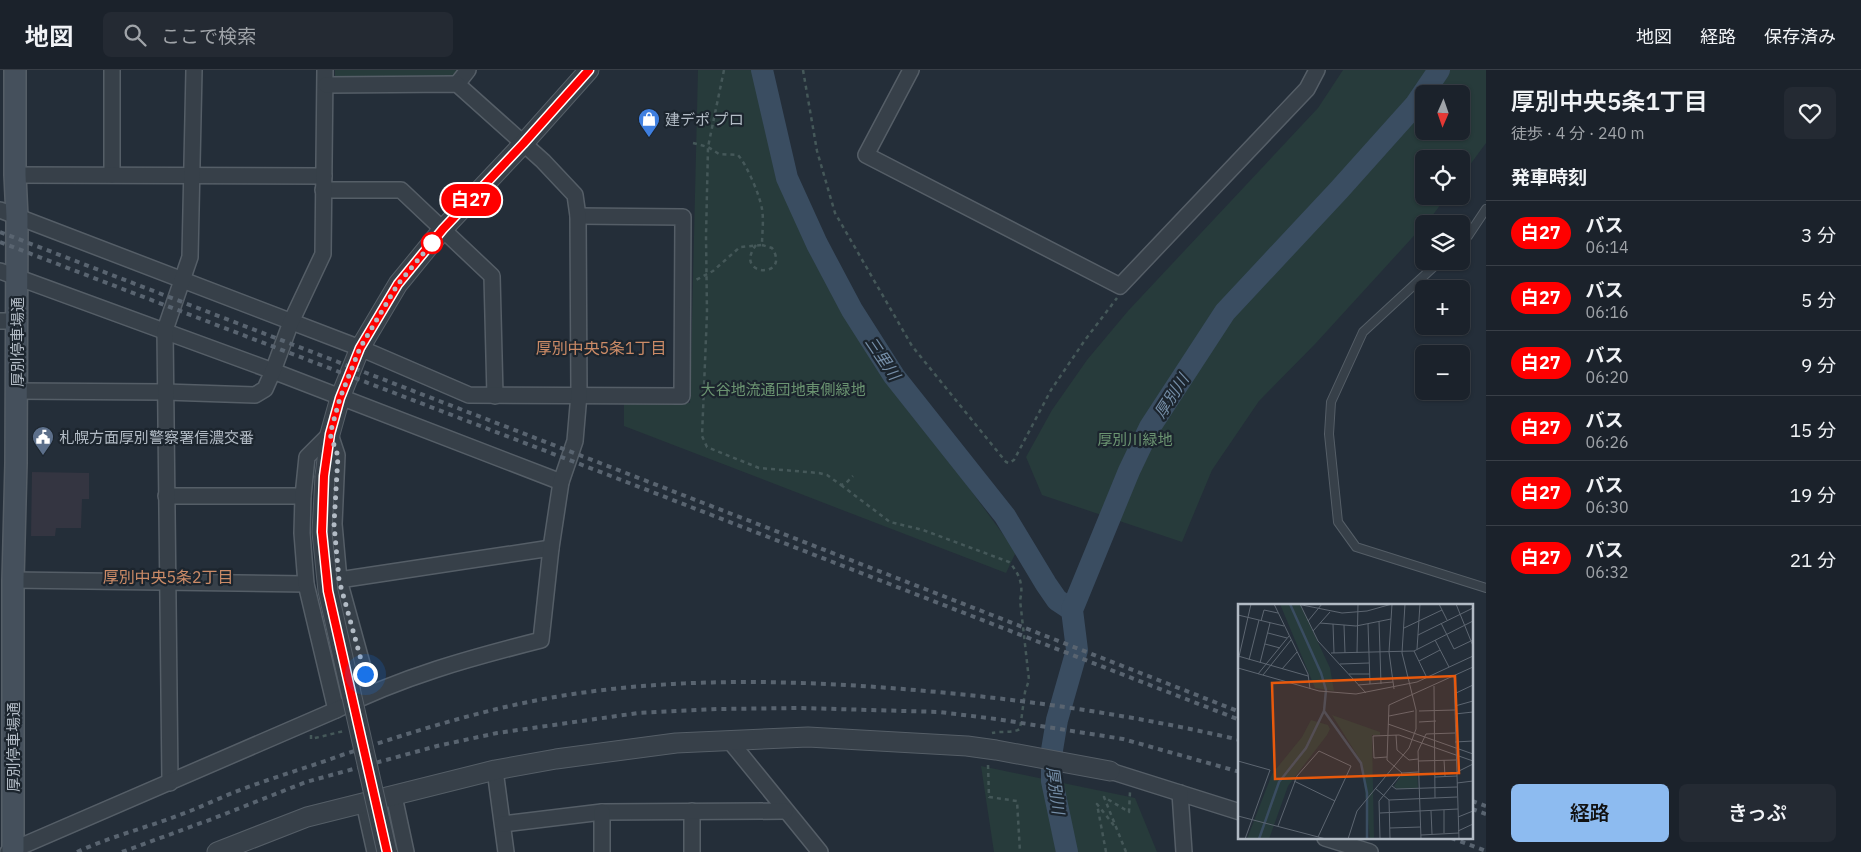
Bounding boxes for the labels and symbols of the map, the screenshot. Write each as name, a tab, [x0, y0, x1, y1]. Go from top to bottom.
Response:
north arrow	[1415, 85, 1470, 140]
shop icon: 建デポ プロ	[637, 107, 661, 138]
place label: 建デポ プロ	[665, 110, 744, 129]
line badge: 白27	[442, 184, 500, 216]
unlabelled marker	[421, 232, 443, 254]
street label: 厚別停車場通	[8, 297, 27, 387]
water label: 三里川	[861, 333, 906, 385]
district label: 厚別中央5条1丁目	[535, 338, 667, 358]
water label: 厚別川	[1150, 369, 1194, 422]
park label: 大谷地流通団地東側緑地	[700, 380, 866, 399]
public building icon: 札幌方面厚別警察署信濃交番	[31, 425, 55, 456]
place label: 札幌方面厚別警察署信濃交番	[59, 428, 254, 447]
park label: 厚別川緑地	[1097, 430, 1173, 449]
district label: 厚別中央5条2丁目	[102, 567, 234, 587]
inset map	[1238, 604, 1474, 840]
your location	[353, 662, 378, 687]
street label: 厚別停車場通	[4, 702, 23, 792]
water label: 厚別川	[1043, 765, 1069, 817]

